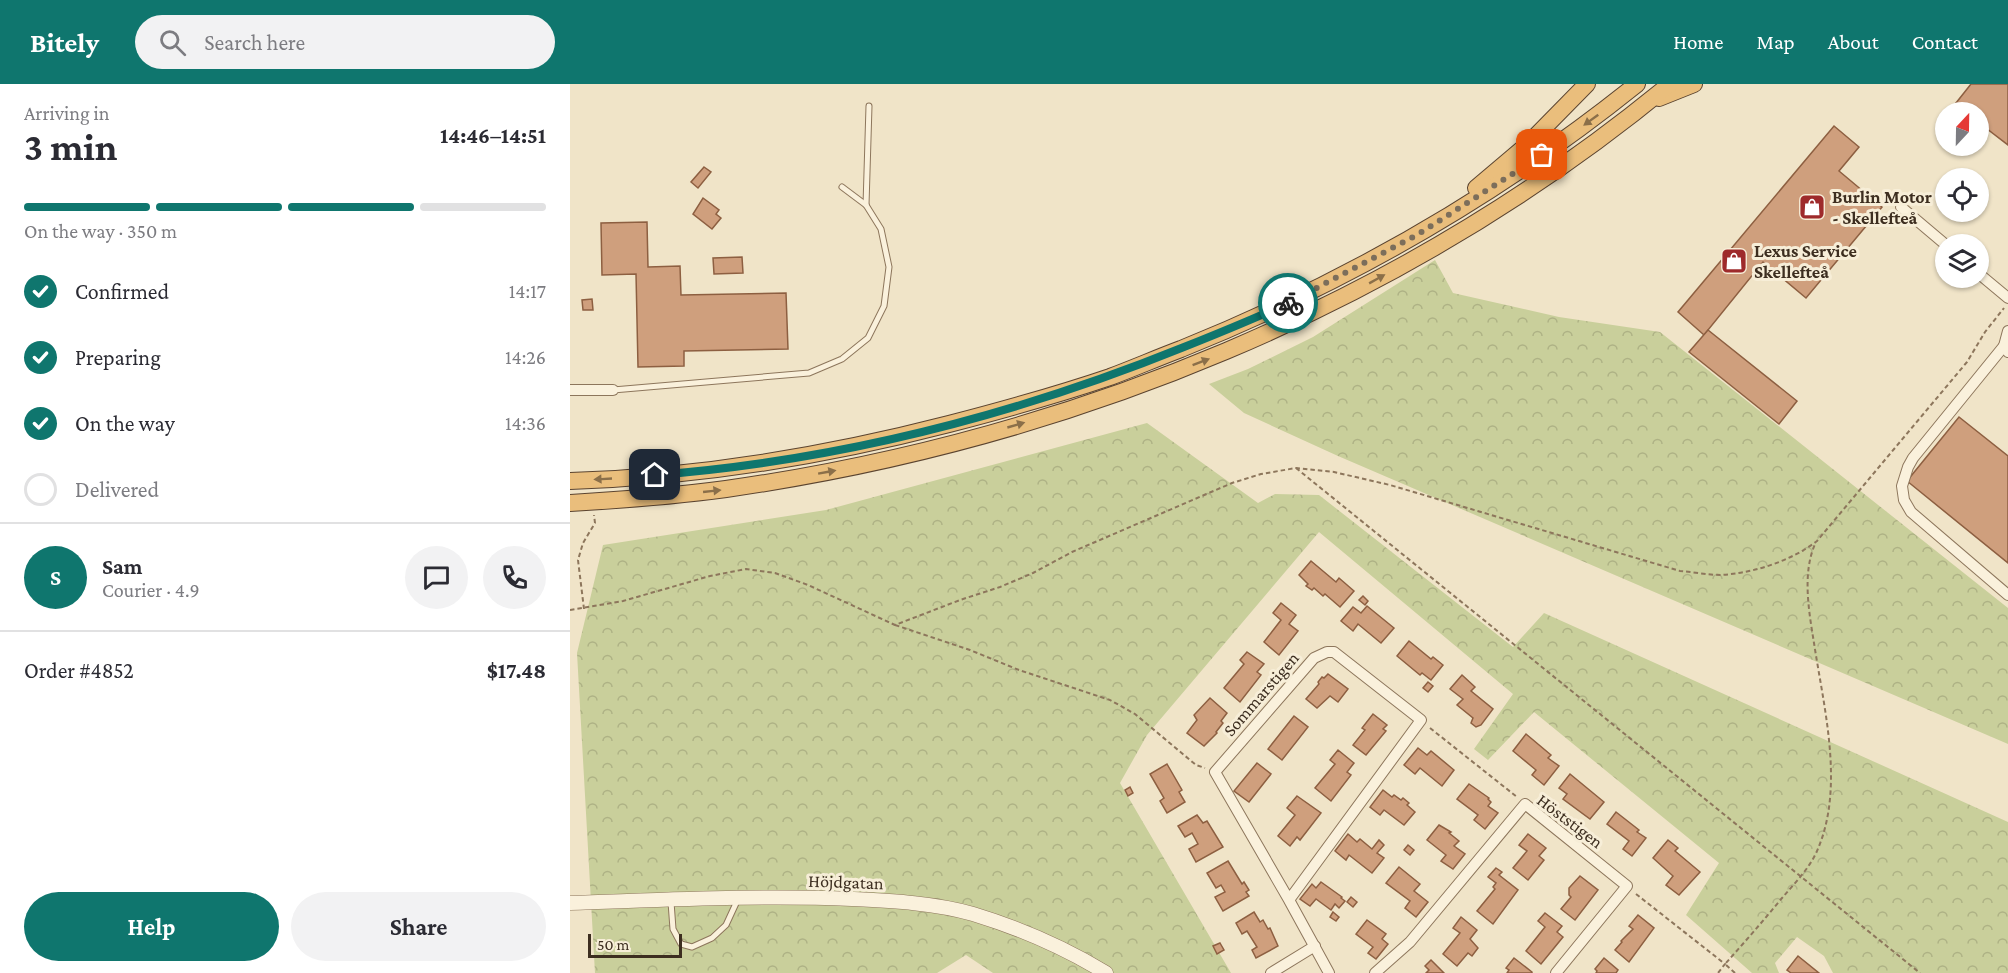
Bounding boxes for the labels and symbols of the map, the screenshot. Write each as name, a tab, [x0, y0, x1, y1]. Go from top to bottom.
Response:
north arrow	[1935, 102, 1989, 156]
one-way arrow	[1583, 114, 1598, 126]
pin	[1516, 129, 1567, 180]
place label: Burlin Motor - Skellefteå	[1832, 187, 1932, 228]
shop icon: Burlin Motor - Skellefteå	[1797, 192, 1827, 222]
place label: Lexus Service Skellefteå	[1754, 241, 1857, 282]
shop icon: Lexus Service Skellefteå	[1719, 246, 1749, 276]
courier	[1258, 273, 1318, 333]
one-way arrow	[1369, 274, 1386, 284]
one-way arrow	[1192, 357, 1210, 366]
one-way arrow	[1007, 420, 1026, 430]
pin	[629, 449, 680, 500]
one-way arrow	[818, 467, 837, 476]
one-way arrow	[594, 475, 613, 484]
one-way arrow	[702, 486, 721, 495]
street label: Sommarstigen	[1219, 648, 1303, 740]
street label: Höststigen	[1533, 790, 1607, 853]
street label: Höjdgatan	[808, 871, 884, 894]
scale bar	[588, 931, 682, 958]

